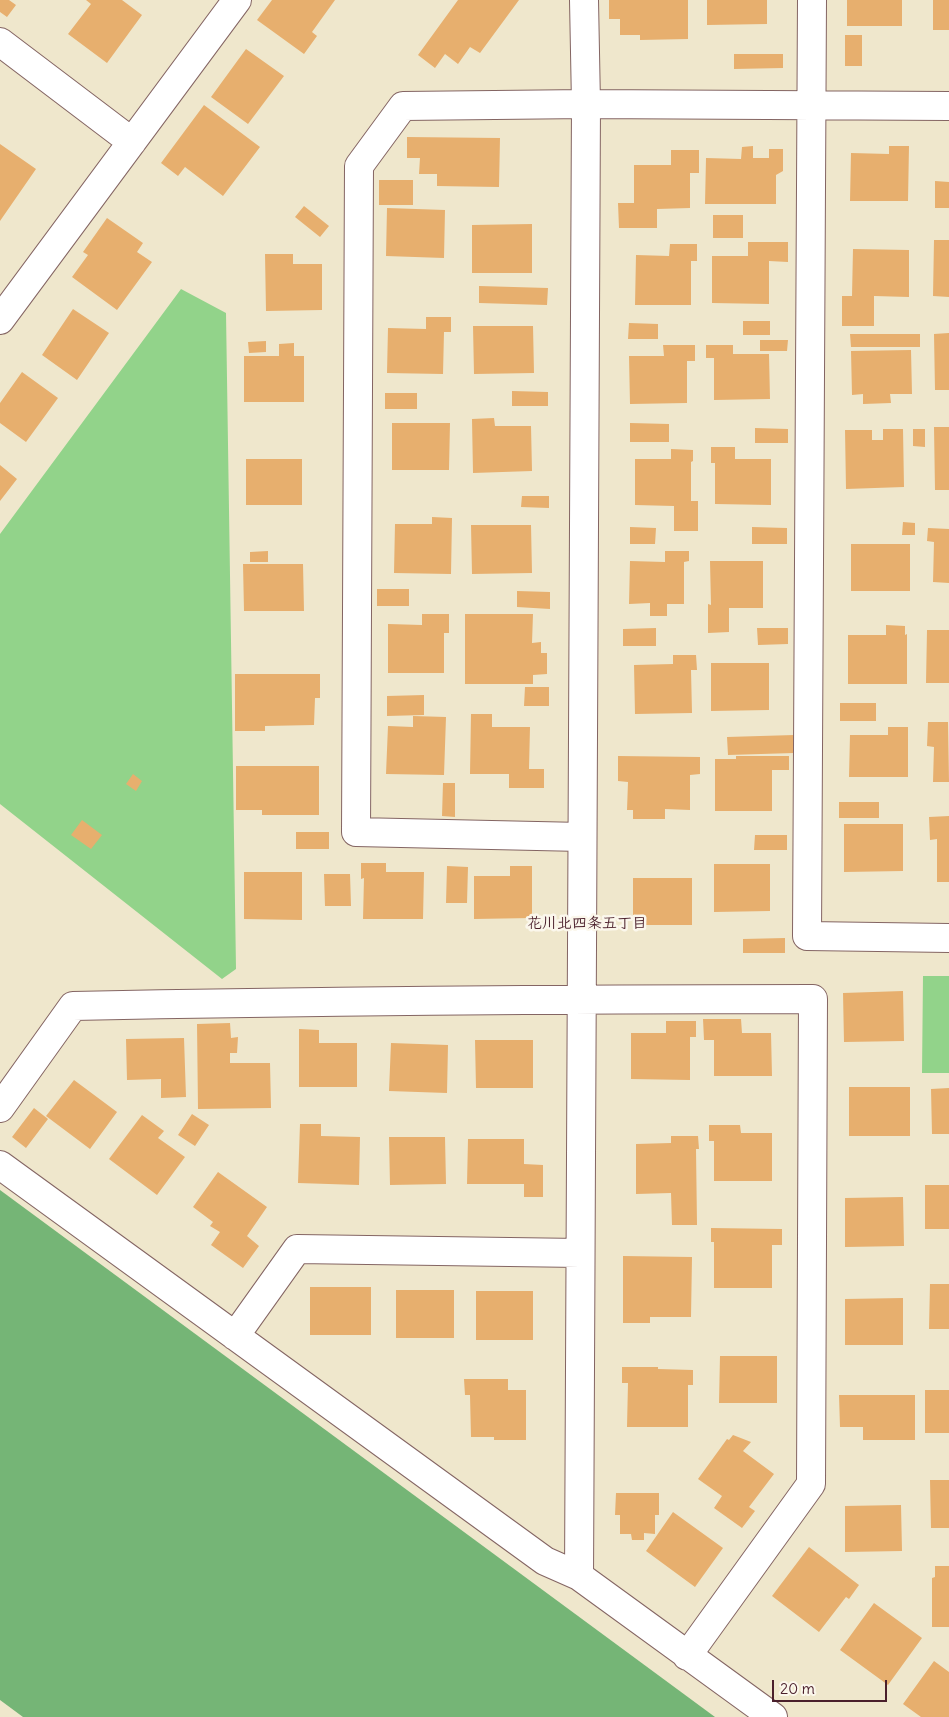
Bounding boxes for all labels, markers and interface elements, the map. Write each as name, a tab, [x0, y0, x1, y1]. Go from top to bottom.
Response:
district label: 花川北四条五丁目	[527, 915, 647, 933]
scale bar	[774, 1670, 889, 1702]
text: 20 m	[780, 1679, 815, 1698]

